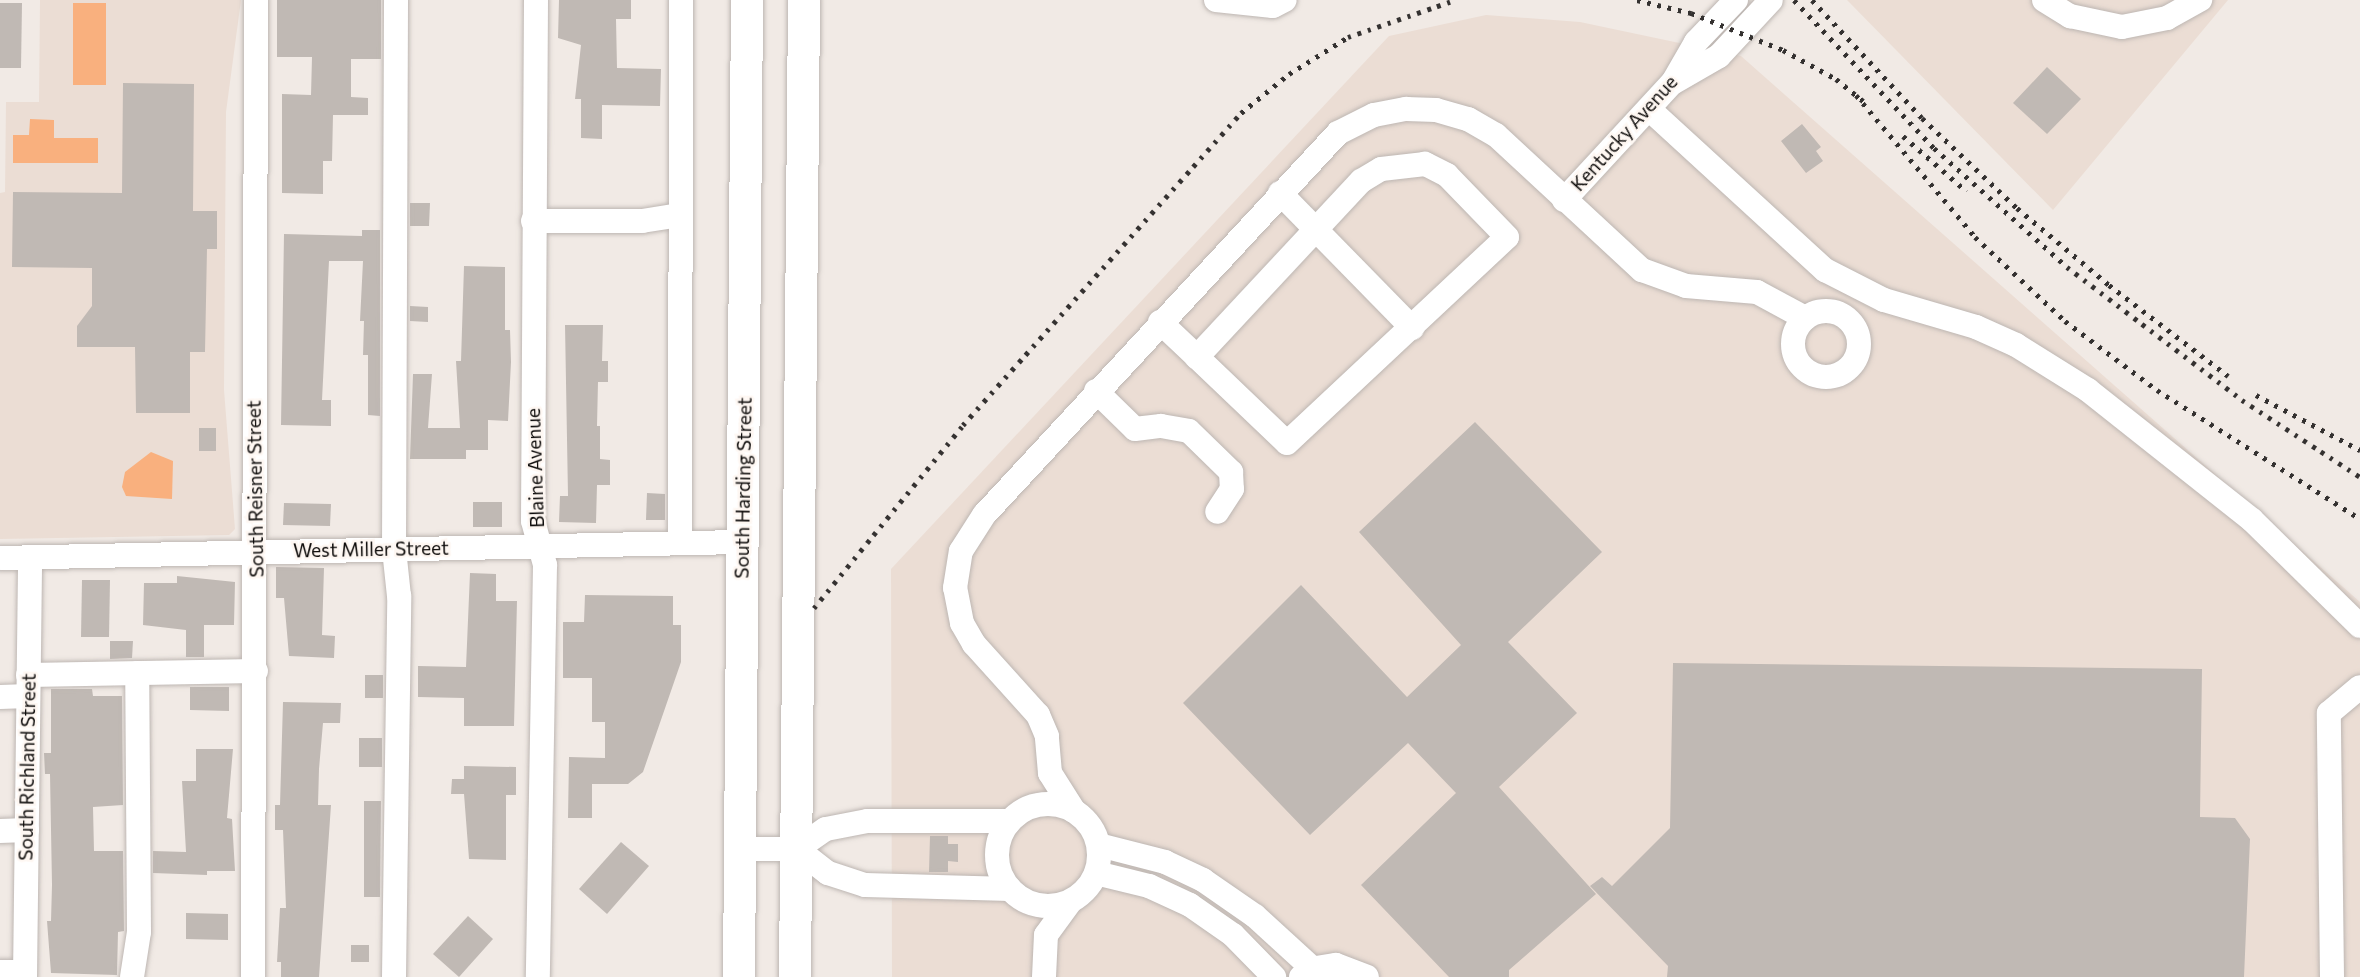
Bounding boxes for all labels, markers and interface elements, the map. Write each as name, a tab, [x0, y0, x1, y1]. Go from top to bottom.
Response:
street label: Kentucky Avenue	[1566, 70, 1682, 196]
street label: South Harding Street	[730, 397, 756, 579]
street label: South Reisner Street	[242, 400, 268, 578]
street label: Blaine Avenue	[522, 408, 548, 528]
street label: West Miller Street	[293, 536, 449, 562]
street label: South Richland Street	[14, 673, 40, 861]

